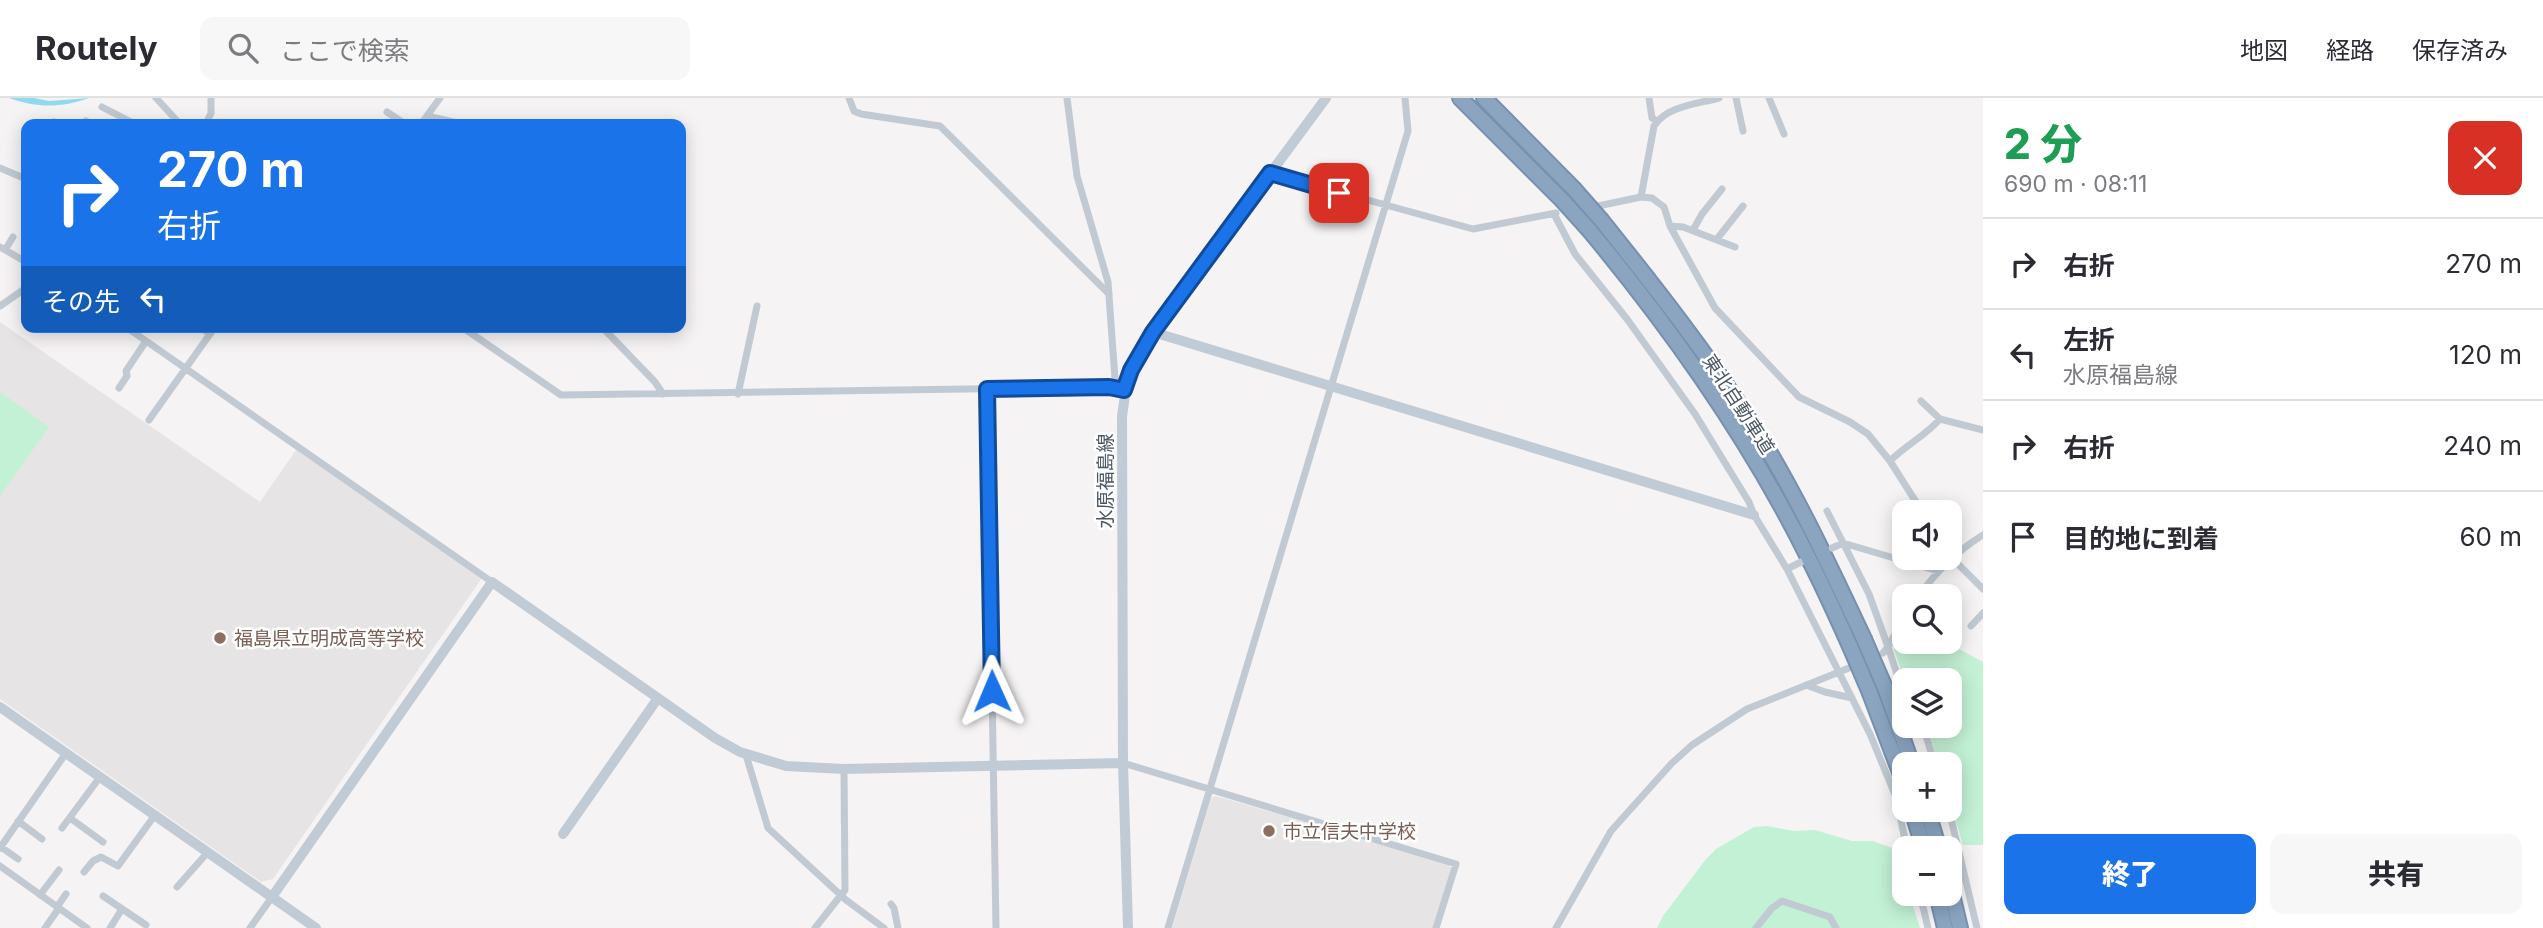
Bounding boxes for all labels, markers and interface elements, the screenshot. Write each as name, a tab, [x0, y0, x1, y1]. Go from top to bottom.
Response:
search box	[200, 17, 690, 80]
text: Routely	[35, 28, 158, 68]
icon: search	[224, 29, 262, 67]
text: ここで検索	[280, 35, 410, 66]
text: 地図	[2240, 36, 2288, 65]
text: 経路	[2326, 36, 2374, 65]
text: 保存済み	[2412, 36, 2508, 65]
text: 2 分	[2004, 118, 2082, 169]
button: close	[2448, 121, 2522, 195]
text: 270 m	[157, 140, 305, 199]
icon: right	[42, 147, 133, 238]
pin	[1309, 163, 1369, 223]
text: 690 m · 08:11	[2004, 170, 2147, 198]
icon: arrive	[1320, 174, 1358, 212]
text: 右折	[157, 206, 221, 245]
icon: right	[2004, 245, 2042, 283]
text: 270 m	[2445, 248, 2522, 279]
text: 右折	[2063, 250, 2115, 281]
icon: left	[134, 280, 172, 318]
text: その先	[42, 286, 120, 317]
text: 左折	[2063, 324, 2115, 355]
icon: left	[2004, 336, 2042, 374]
text: 120 m	[2449, 339, 2522, 370]
street label: 東北自動車道	[1698, 350, 1779, 458]
text: 水原福島線	[2063, 361, 2178, 389]
icon: right	[2004, 427, 2042, 465]
text: 240 m	[2443, 430, 2522, 461]
text: 右折	[2063, 432, 2115, 463]
street label: 水原福島線	[1094, 433, 1117, 529]
map controls	[1892, 500, 1962, 906]
button: sound	[1892, 500, 1962, 570]
icon: arrive	[2004, 518, 2042, 556]
text: 60 m	[2459, 521, 2522, 552]
text: 目的地に到着	[2063, 523, 2219, 554]
button: search	[1892, 584, 1962, 654]
place label: 福島県立明成高等学校	[234, 627, 424, 650]
marker: 福島県立明成高等学校	[212, 630, 228, 646]
position arrow	[955, 654, 1029, 728]
button: layers	[1892, 668, 1962, 738]
button: +	[1892, 752, 1962, 822]
place label: 市立信夫中学校	[1283, 820, 1416, 843]
marker: 市立信夫中学校	[1261, 823, 1277, 839]
button: 終了	[2004, 834, 2256, 914]
button: 共有	[2270, 834, 2522, 914]
button: −	[1892, 836, 1962, 906]

